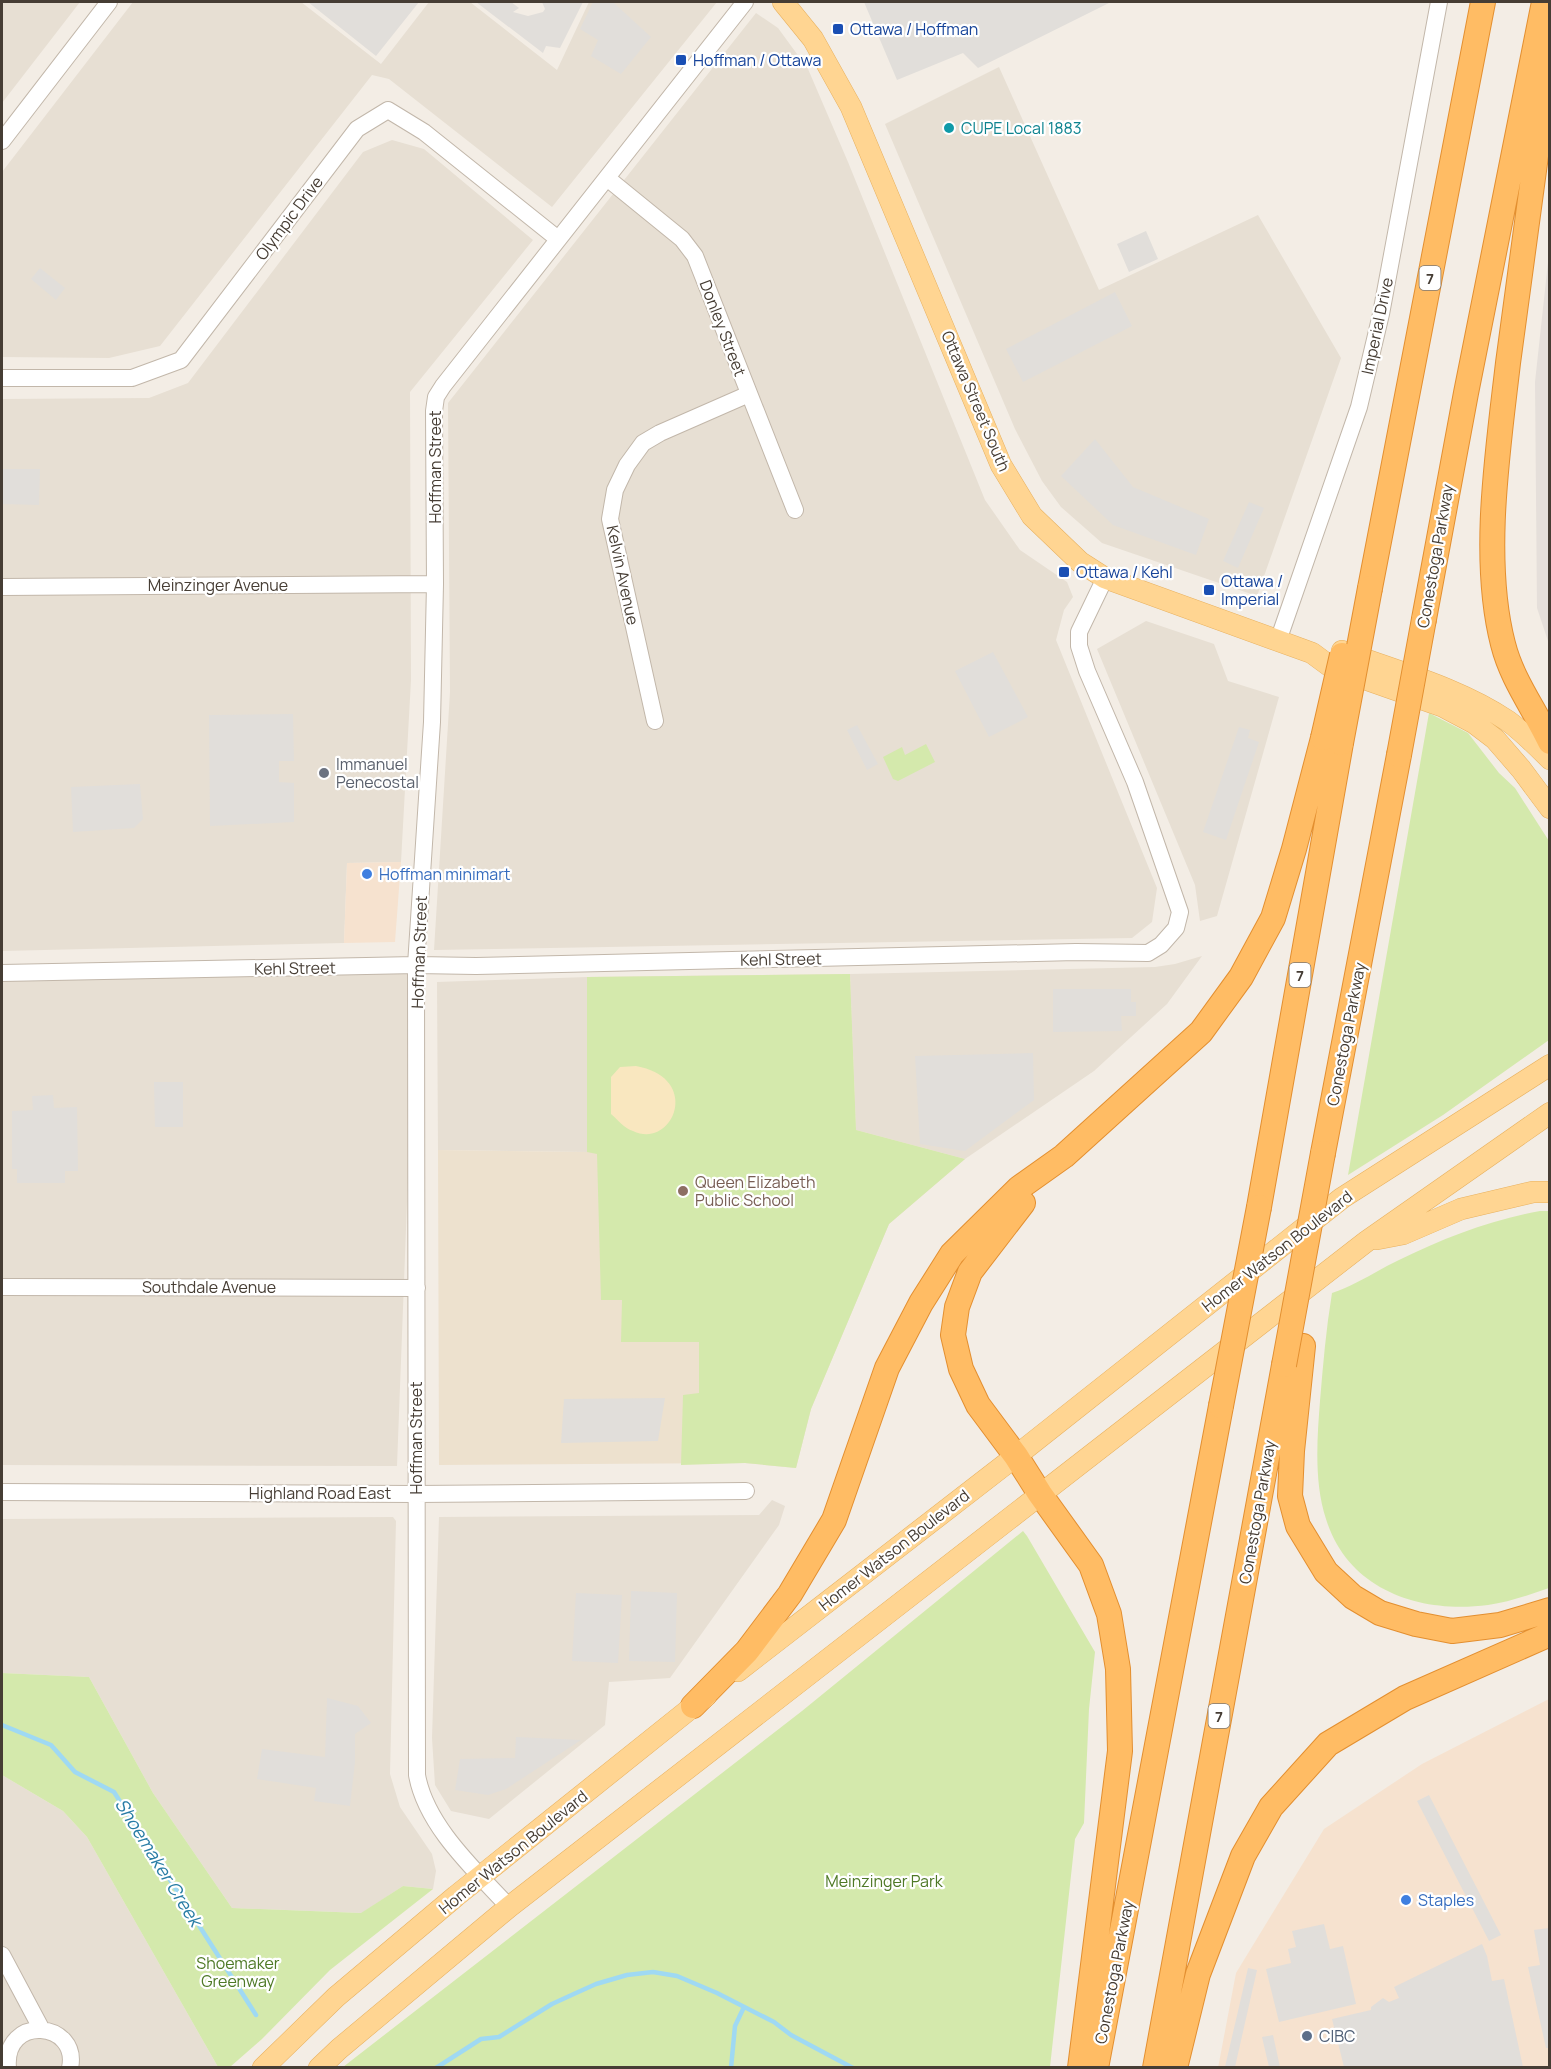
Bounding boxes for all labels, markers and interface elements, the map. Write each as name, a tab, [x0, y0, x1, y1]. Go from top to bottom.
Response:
place label: Ottawa / Hoffman	[850, 18, 978, 40]
marker: Ottawa / Hoffman	[831, 22, 845, 36]
place label: Hoffman / Ottawa	[693, 49, 821, 71]
marker: Hoffman / Ottawa	[674, 53, 688, 67]
place label: CUPE Local 1883	[961, 117, 1082, 139]
marker: CUPE Local 1883	[942, 121, 956, 135]
street label: Olympic Drive	[250, 171, 328, 265]
road number: 7	[1420, 266, 1440, 290]
street label: Imperial Drive	[1356, 275, 1398, 377]
street label: Donley Street	[695, 277, 751, 379]
street label: Ottawa Street South	[936, 327, 1016, 475]
street label: Hoffman Street	[424, 410, 446, 524]
street label: Conestoga Parkway	[1412, 482, 1459, 630]
street label: Kelvin Avenue	[602, 523, 644, 627]
place label: Ottawa / Kehl	[1076, 561, 1173, 583]
marker: Ottawa / Kehl	[1057, 565, 1071, 579]
place label: Ottawa / Imperial	[1221, 570, 1283, 610]
street label: Meinzinger Avenue	[148, 574, 288, 596]
marker: Ottawa / Imperial	[1202, 583, 1216, 597]
place label: Immanuel Penecostal	[336, 753, 419, 793]
marker: Immanuel Penecostal	[317, 766, 331, 780]
place label: Hoffman minimart	[379, 863, 510, 885]
marker: Hoffman minimart	[360, 867, 374, 881]
street label: Hoffman Street	[406, 895, 432, 1009]
street label: Kehl Street	[740, 947, 822, 971]
street label: Kehl Street	[254, 956, 336, 980]
street label: Conestoga Parkway	[1321, 960, 1371, 1108]
road number: 7	[1290, 963, 1310, 987]
place label: Queen Elizabeth Public School	[695, 1171, 815, 1211]
marker: Queen Elizabeth Public School	[676, 1184, 690, 1198]
street label: Homer Watson Boulevard	[1197, 1185, 1357, 1317]
street label: Southdale Avenue	[142, 1276, 276, 1298]
street label: Hoffman Street	[405, 1381, 427, 1495]
street label: Conestoga Parkway	[1234, 1438, 1281, 1586]
street label: Highland Road East	[249, 1482, 391, 1504]
street label: Homer Watson Boulevard	[814, 1484, 974, 1616]
road number: 7	[1208, 1704, 1230, 1728]
street label: Homer Watson Boulevard	[434, 1785, 592, 1919]
water label: Shoemaker Creek	[110, 1794, 210, 1933]
park label: Meinzinger Park	[825, 1870, 944, 1892]
place label: Staples	[1418, 1889, 1474, 1911]
marker: Staples	[1399, 1893, 1413, 1907]
street label: Conestoga Parkway	[1089, 1898, 1139, 2046]
park label: Shoemaker Greenway	[196, 1952, 280, 1992]
place label: CIBC	[1319, 2025, 1355, 2047]
marker: CIBC	[1300, 2029, 1314, 2043]

